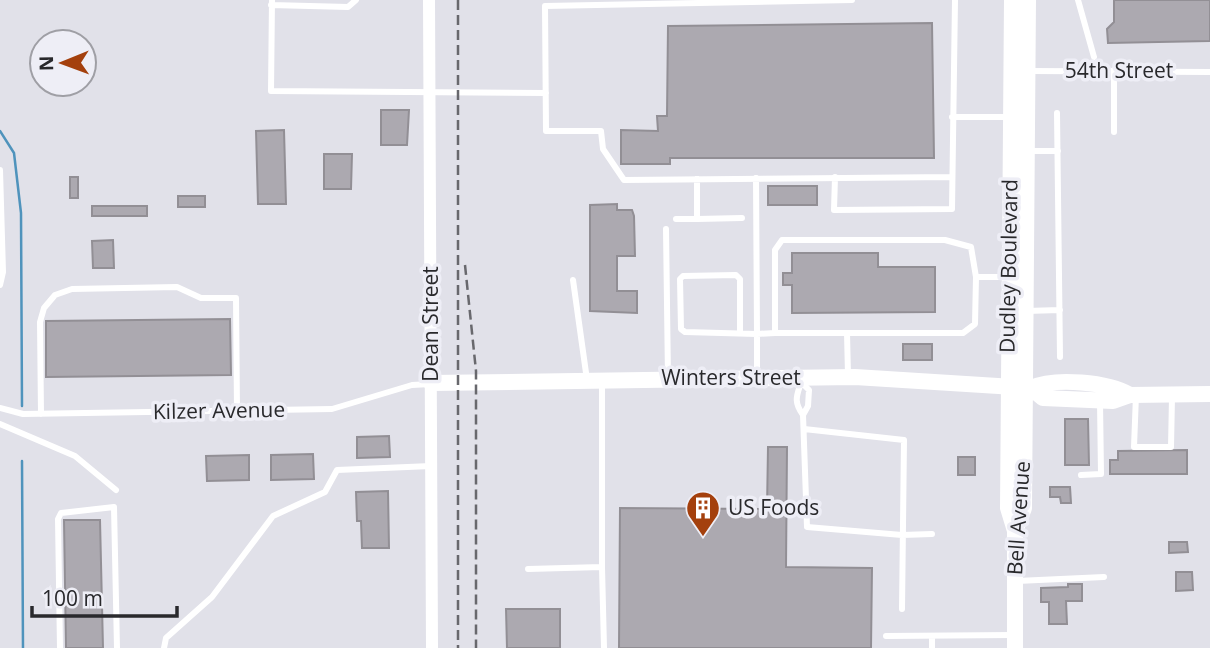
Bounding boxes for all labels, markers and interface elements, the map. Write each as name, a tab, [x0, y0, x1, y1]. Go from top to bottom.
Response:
north arrow	[28, 28, 98, 98]
text: N	[33, 55, 59, 71]
street label: 54th Street	[1065, 56, 1173, 84]
street label: Dudley Boulevard	[992, 179, 1024, 353]
street label: Dean Street	[416, 266, 444, 382]
street label: Winters Street	[661, 363, 801, 391]
street label: Kilzer Avenue	[153, 395, 285, 425]
street label: Bell Avenue	[1000, 460, 1036, 576]
building icon: US Foods	[684, 489, 722, 538]
place label: US Foods	[728, 493, 819, 521]
scale bar	[32, 574, 177, 618]
text: 100 m	[42, 584, 103, 612]

